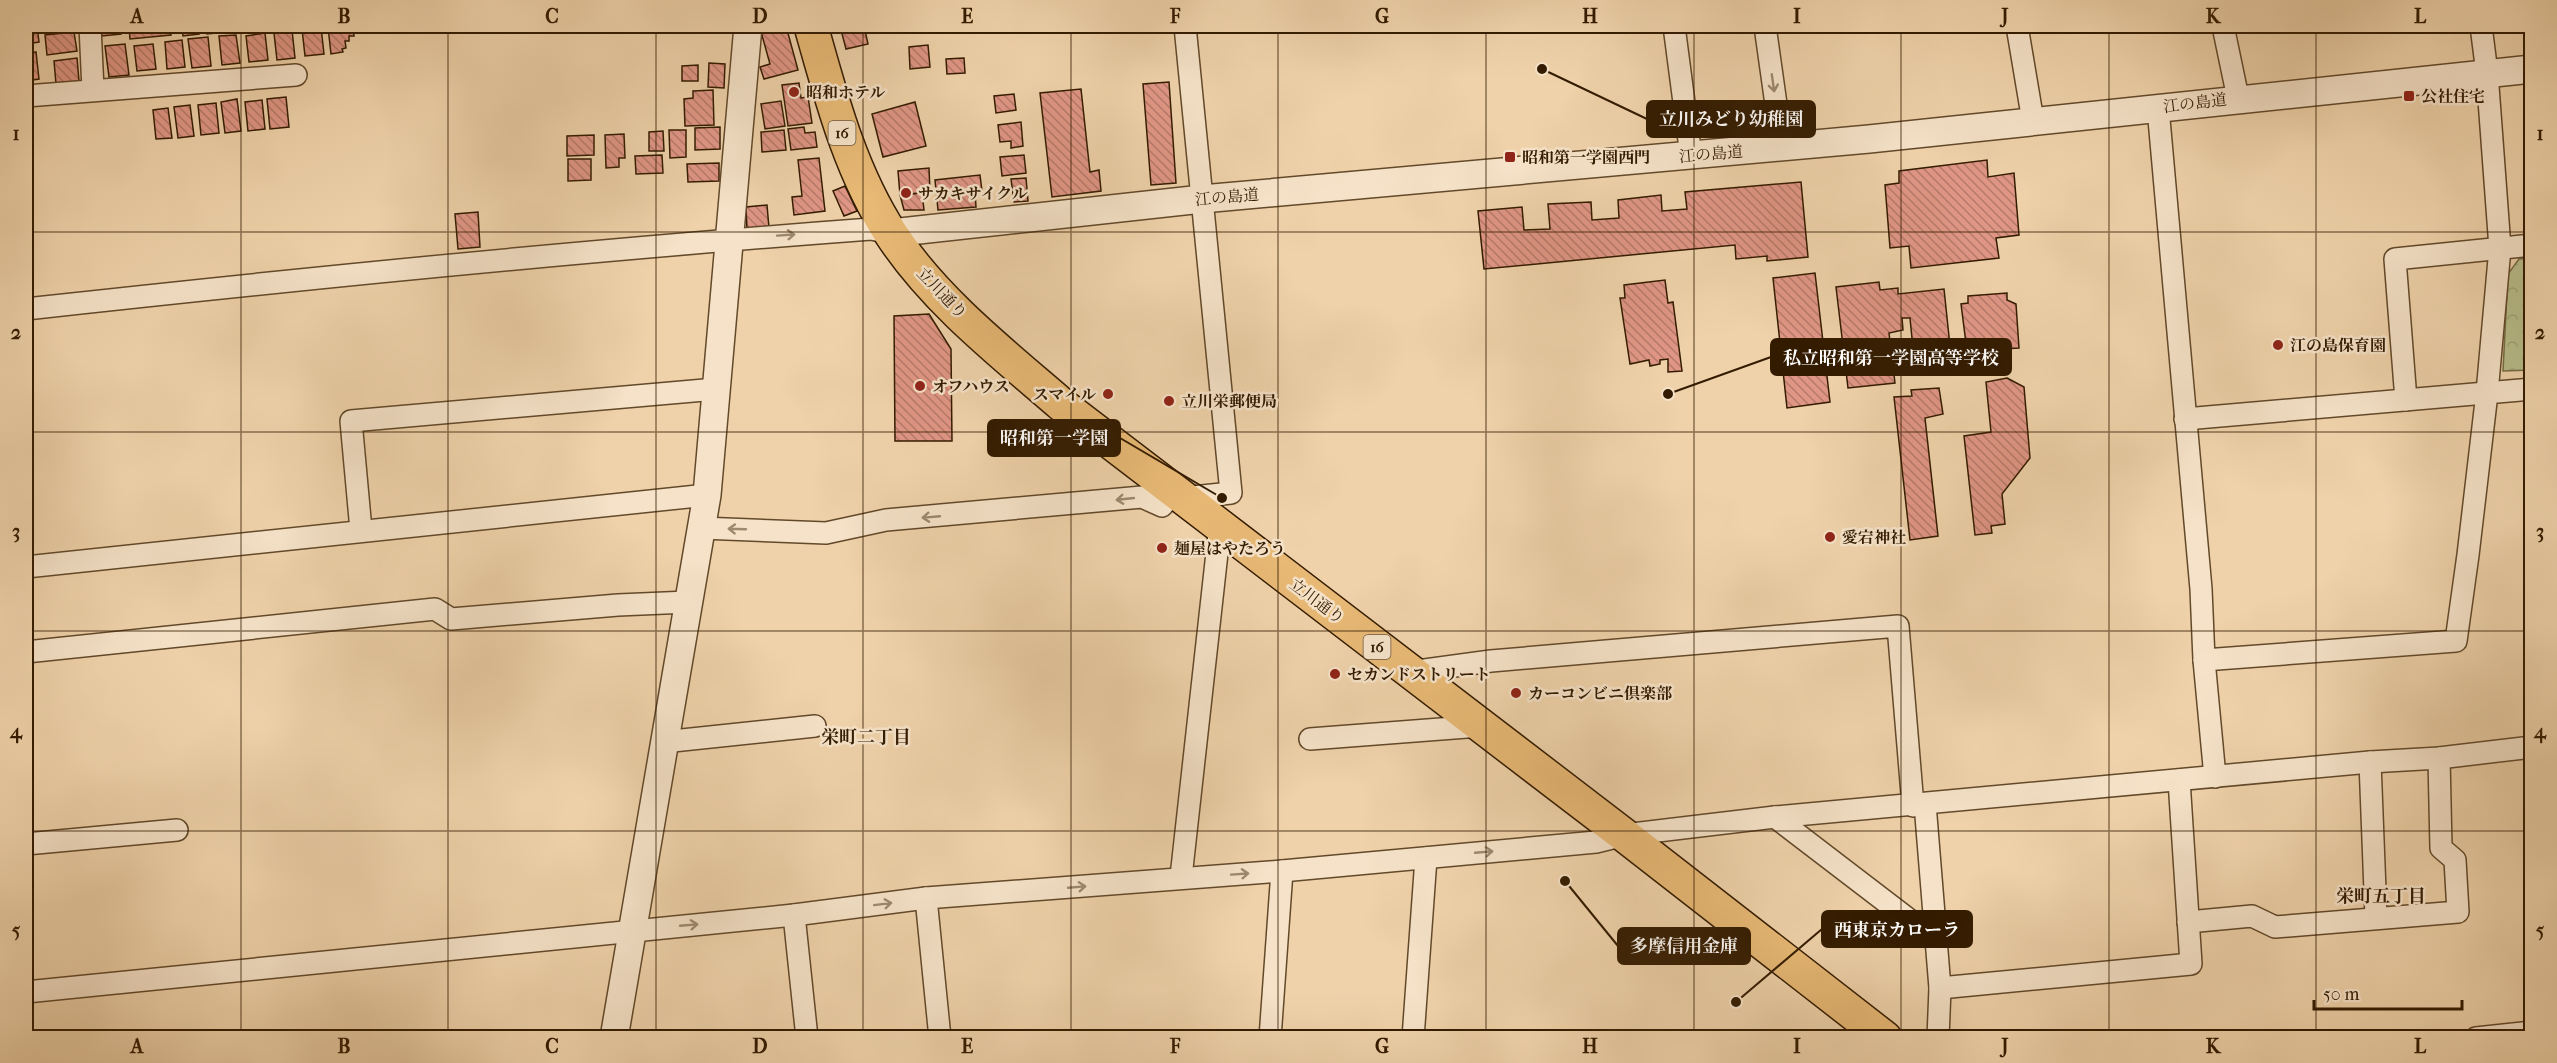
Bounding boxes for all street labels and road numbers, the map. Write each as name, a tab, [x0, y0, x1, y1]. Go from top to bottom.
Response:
street label: 江の島道	[2162, 90, 2228, 116]
road number: 16	[828, 121, 856, 145]
street label: 江の島道	[1678, 142, 1744, 166]
street label: 江の島道	[1194, 185, 1260, 209]
street label: 立川通り	[913, 263, 971, 323]
street label: 立川通り	[1286, 574, 1348, 628]
road number: 16	[1364, 635, 1390, 659]

